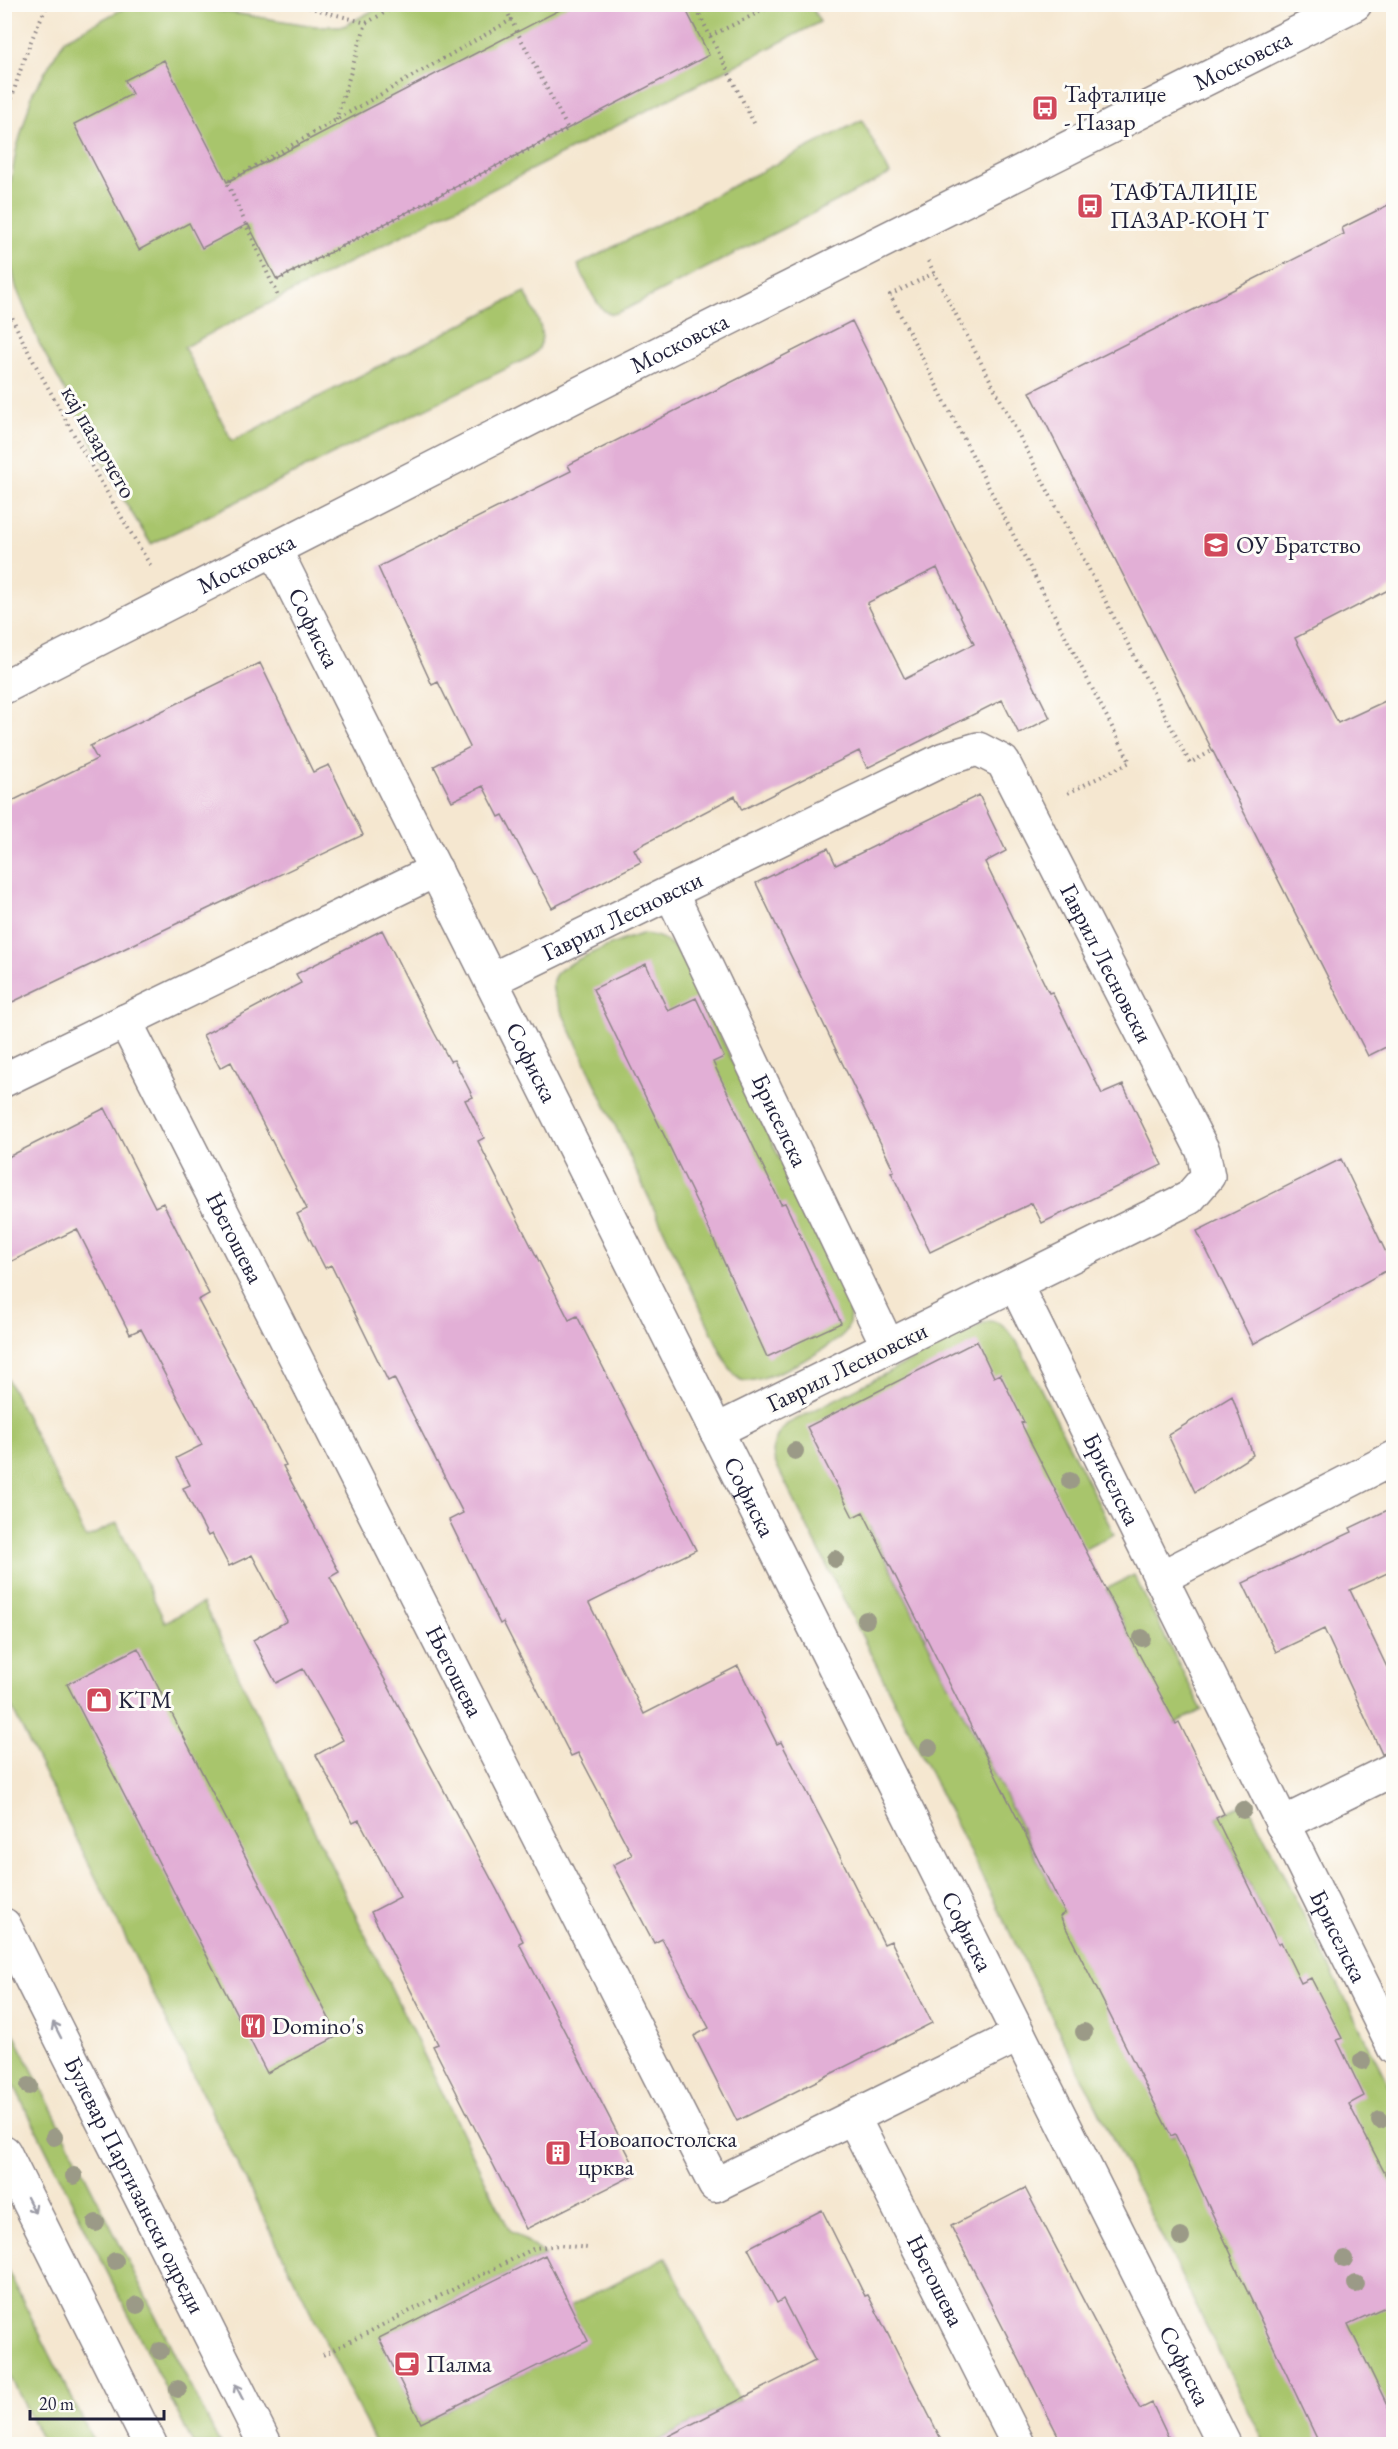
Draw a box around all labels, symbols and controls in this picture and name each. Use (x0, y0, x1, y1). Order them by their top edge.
street label: Московска (1188, 22, 1297, 98)
place label: Тафталиџе - Пазар (1064, 78, 1166, 137)
bus stop icon: Тафталиџе - Пазар (1030, 93, 1060, 123)
place label: ТАФТАЛИЏЕ ПАЗАР-КОН Т (1110, 176, 1269, 235)
bus stop icon: ТАФТАЛИЏЕ ПАЗАР-КОН Т (1075, 191, 1105, 221)
street label: Московска (625, 305, 734, 380)
street label: кај пазарчето (55, 380, 144, 504)
street label: Московска (192, 525, 301, 601)
place label: ОУ Братство (1236, 529, 1361, 560)
school or university icon: ОУ Братство (1201, 530, 1231, 560)
street label: Софиска (281, 582, 348, 673)
street label: Гаврил Лесновски (537, 863, 708, 968)
street label: Гаврил Лесновски (1053, 878, 1161, 1048)
street label: Софиска (499, 1017, 565, 1108)
street label: Бриселска (745, 1068, 816, 1172)
street label: Његошева (199, 1186, 272, 1289)
street label: Гаврил Лесновски (761, 1314, 932, 1419)
street label: Бриселска (1076, 1428, 1149, 1531)
street label: Софиска (717, 1451, 783, 1542)
street label: Његошева (419, 1620, 491, 1722)
place label: KTM (118, 1684, 172, 1715)
shop icon: KTM (84, 1685, 114, 1715)
street label: Бриселска (1303, 1884, 1375, 1988)
street label: Софиска (934, 1886, 1001, 1977)
place label: Domino's (272, 2010, 364, 2041)
restaurant icon: Domino's (238, 2011, 268, 2041)
one-way arrow (51, 2021, 63, 2039)
street label: Булевар Партизански одреди (58, 2051, 213, 2319)
place label: Новоапостолска црква (578, 2123, 737, 2182)
building icon: Новоапостолска црква (543, 2138, 573, 2168)
one-way arrow (25, 2195, 37, 2213)
street label: Његошева (900, 2229, 972, 2332)
street label: Софиска (1152, 2320, 1219, 2411)
place label: Палма (426, 2348, 492, 2379)
cafe icon: Палма (392, 2349, 422, 2379)
scale bar (30, 2383, 164, 2421)
one-way arrow (232, 2384, 244, 2402)
text: 20 m (39, 2392, 74, 2415)

